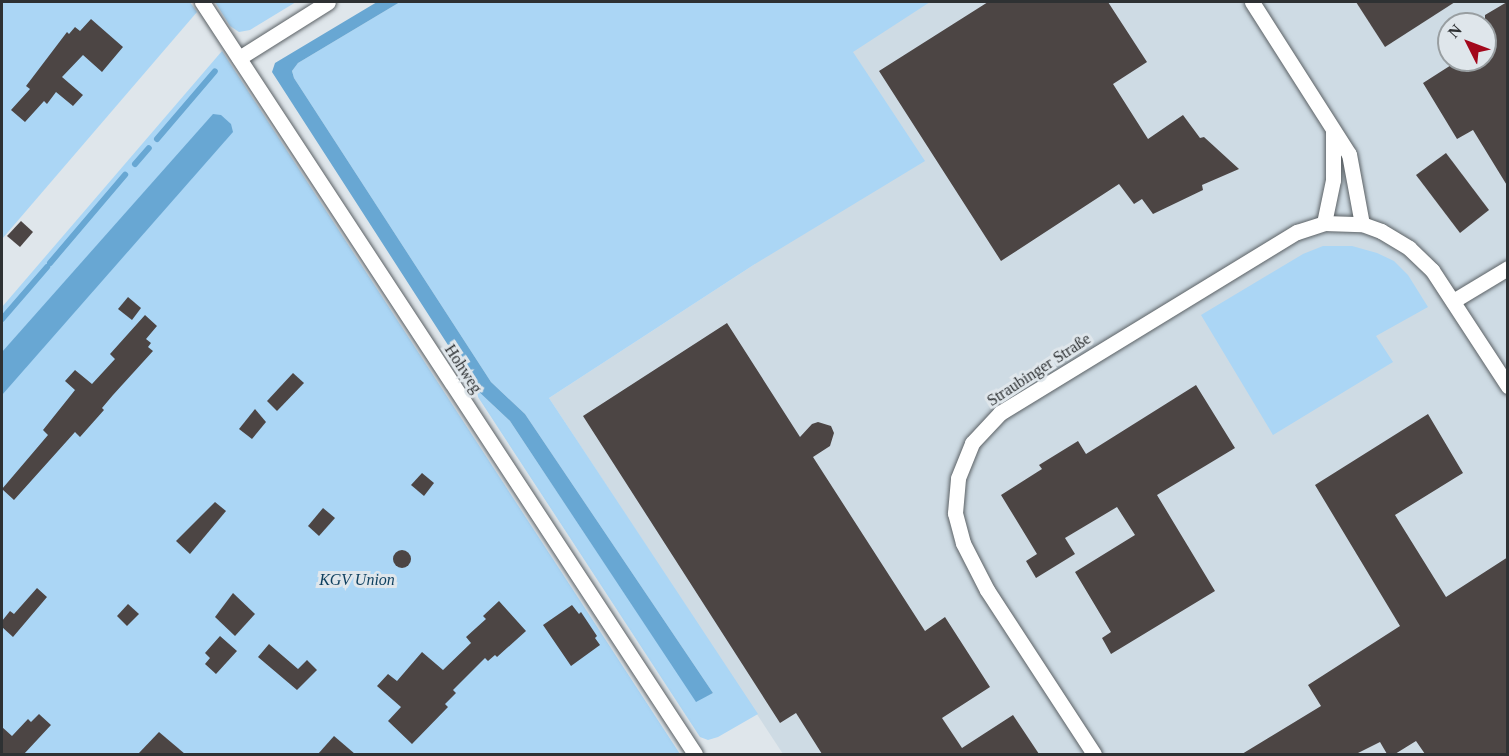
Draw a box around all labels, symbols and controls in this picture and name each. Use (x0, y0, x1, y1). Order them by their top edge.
north arrow (1437, 12, 1497, 72)
text: N (1445, 21, 1465, 41)
street label: Straubinger Straße (984, 329, 1094, 411)
street label: Hohweg (440, 341, 486, 397)
park label: KGV Union (319, 570, 395, 590)

